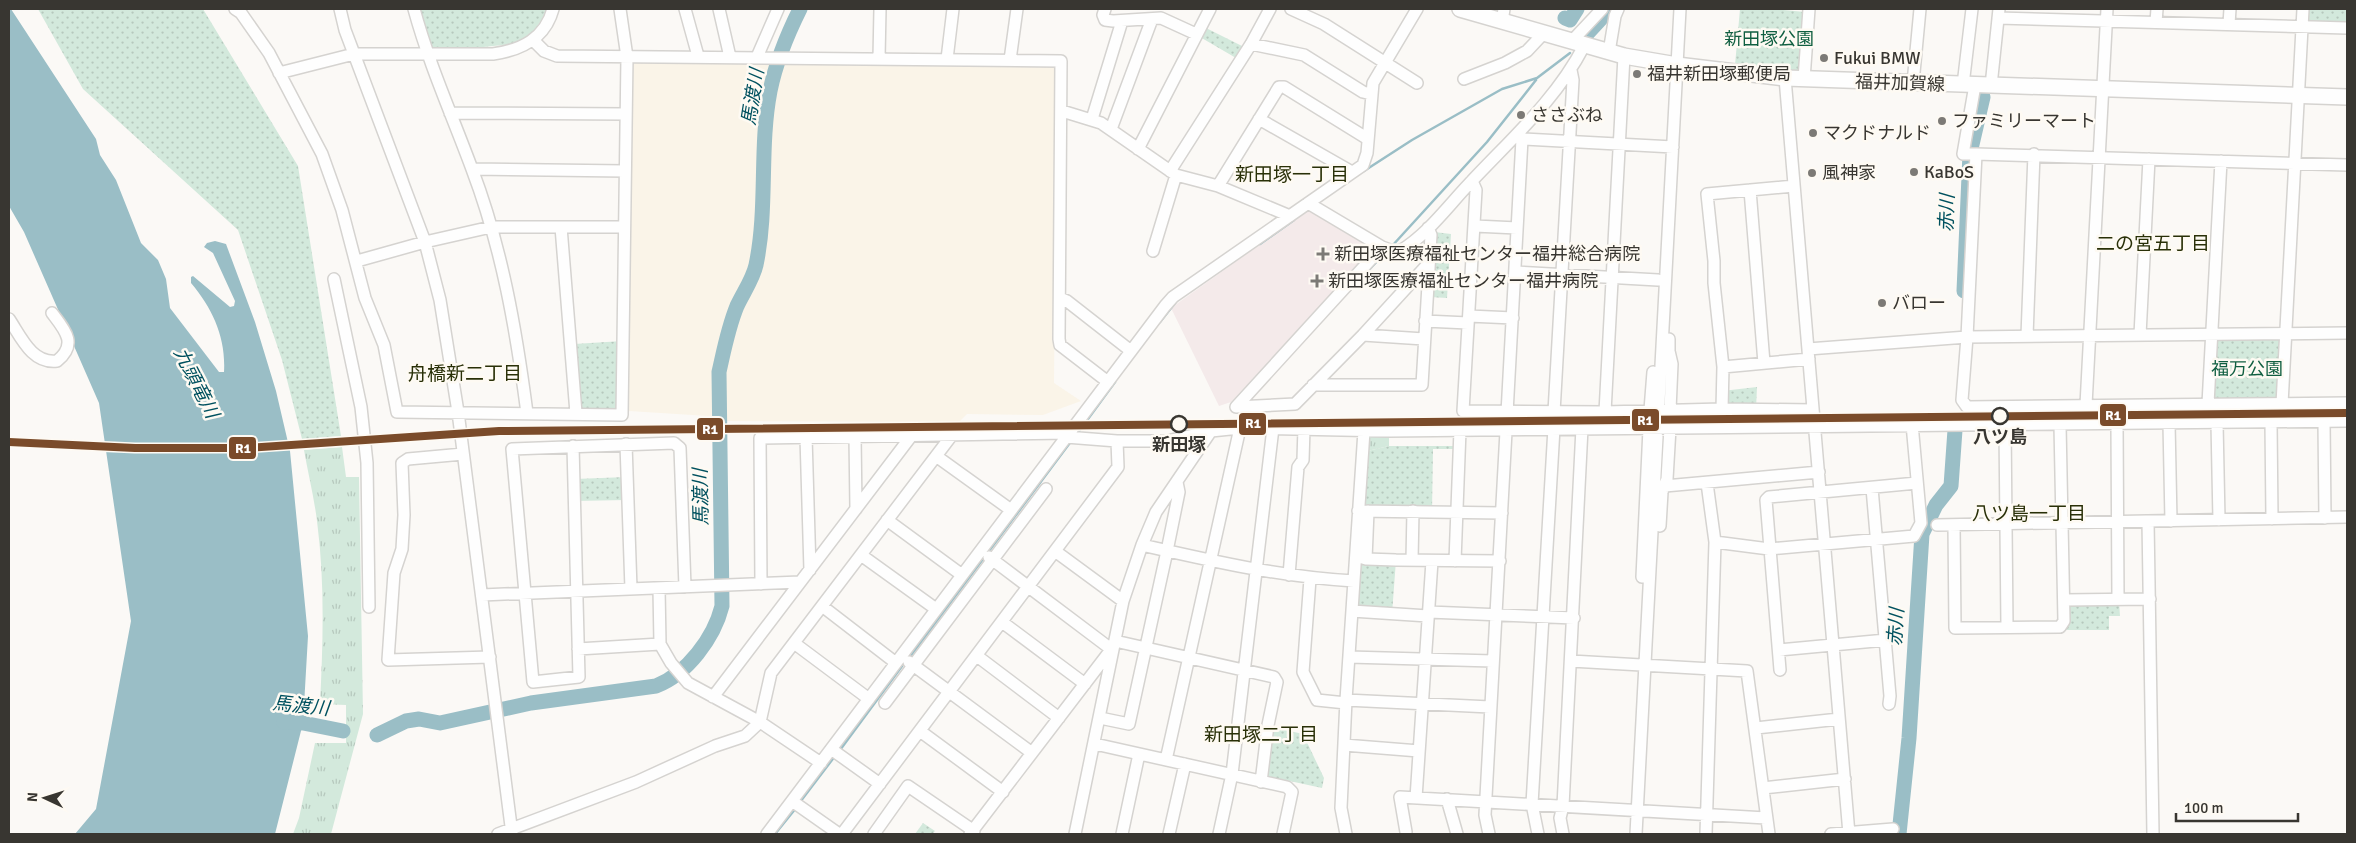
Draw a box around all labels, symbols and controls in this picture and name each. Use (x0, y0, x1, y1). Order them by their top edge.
park label: 新田塚公園 (1724, 28, 1814, 50)
place label: Fukui BMW (1834, 47, 1921, 69)
marker: Fukui BMW (1818, 52, 1830, 64)
place label: 福井新田塚郵便局 (1647, 63, 1791, 85)
water label: 馬渡川 (737, 65, 770, 127)
marker: 福井新田塚郵便局 (1631, 68, 1643, 80)
street label: 福井加賀線 (1855, 70, 1945, 96)
place label: ささぶね (1531, 104, 1603, 126)
marker: ささぶね (1515, 109, 1527, 121)
place label: ファミリーマート (1952, 110, 2096, 132)
marker: ファミリーマート (1936, 115, 1948, 127)
place label: マクドナルド (1823, 122, 1931, 144)
marker: マクドナルド (1807, 127, 1819, 139)
place label: KaBoS (1924, 161, 1974, 183)
place label: 風神家 (1822, 162, 1876, 184)
district label: 新田塚一丁目 (1235, 163, 1349, 187)
marker: KaBoS (1908, 166, 1920, 178)
marker: 風神家 (1806, 167, 1818, 179)
water label: 赤川 (1934, 192, 1960, 232)
district label: 二の宮五丁目 (2096, 232, 2210, 256)
place label: 新田塚医療福祉センター福井総合病院 (1334, 243, 1640, 265)
marker: 新田塚医療福祉センター福井総合病院 (1316, 247, 1330, 261)
place label: 新田塚医療福祉センター福井病院 (1328, 270, 1598, 292)
marker: 新田塚医療福祉センター福井病院 (1310, 274, 1324, 288)
place label: バロー (1892, 292, 1946, 314)
marker: バロー (1876, 297, 1888, 309)
water label: 九頭竜川 (168, 344, 225, 424)
park label: 福万公園 (2211, 358, 2283, 380)
district label: 舟橋新二丁目 (408, 362, 522, 386)
line badge: R1 (2099, 403, 2127, 427)
marker: 八ツ島 (1991, 407, 2009, 425)
text: R1 (2105, 407, 2122, 424)
line badge: R1 (1631, 408, 1660, 432)
line badge: R1 (1238, 412, 1267, 436)
text: R1 (1637, 412, 1654, 429)
marker: 新田塚 (1170, 415, 1188, 433)
text: R1 (1245, 415, 1262, 432)
line badge: R1 (696, 417, 724, 441)
text: R1 (702, 421, 719, 438)
place label: 八ツ島 (1973, 426, 2027, 448)
place label: 新田塚 (1152, 434, 1206, 456)
line badge: R1 (228, 436, 257, 460)
text: R1 (235, 440, 252, 457)
water label: 馬渡川 (688, 466, 713, 526)
district label: 八ツ島一丁目 (1972, 502, 2086, 526)
water label: 赤川 (1883, 605, 1909, 647)
water label: 馬渡川 (271, 691, 333, 721)
district label: 新田塚二丁目 (1204, 723, 1318, 747)
north arrow (20, 773, 70, 823)
scale bar (2176, 790, 2298, 822)
text: N (24, 792, 41, 803)
text: 100 m (2184, 799, 2224, 817)

